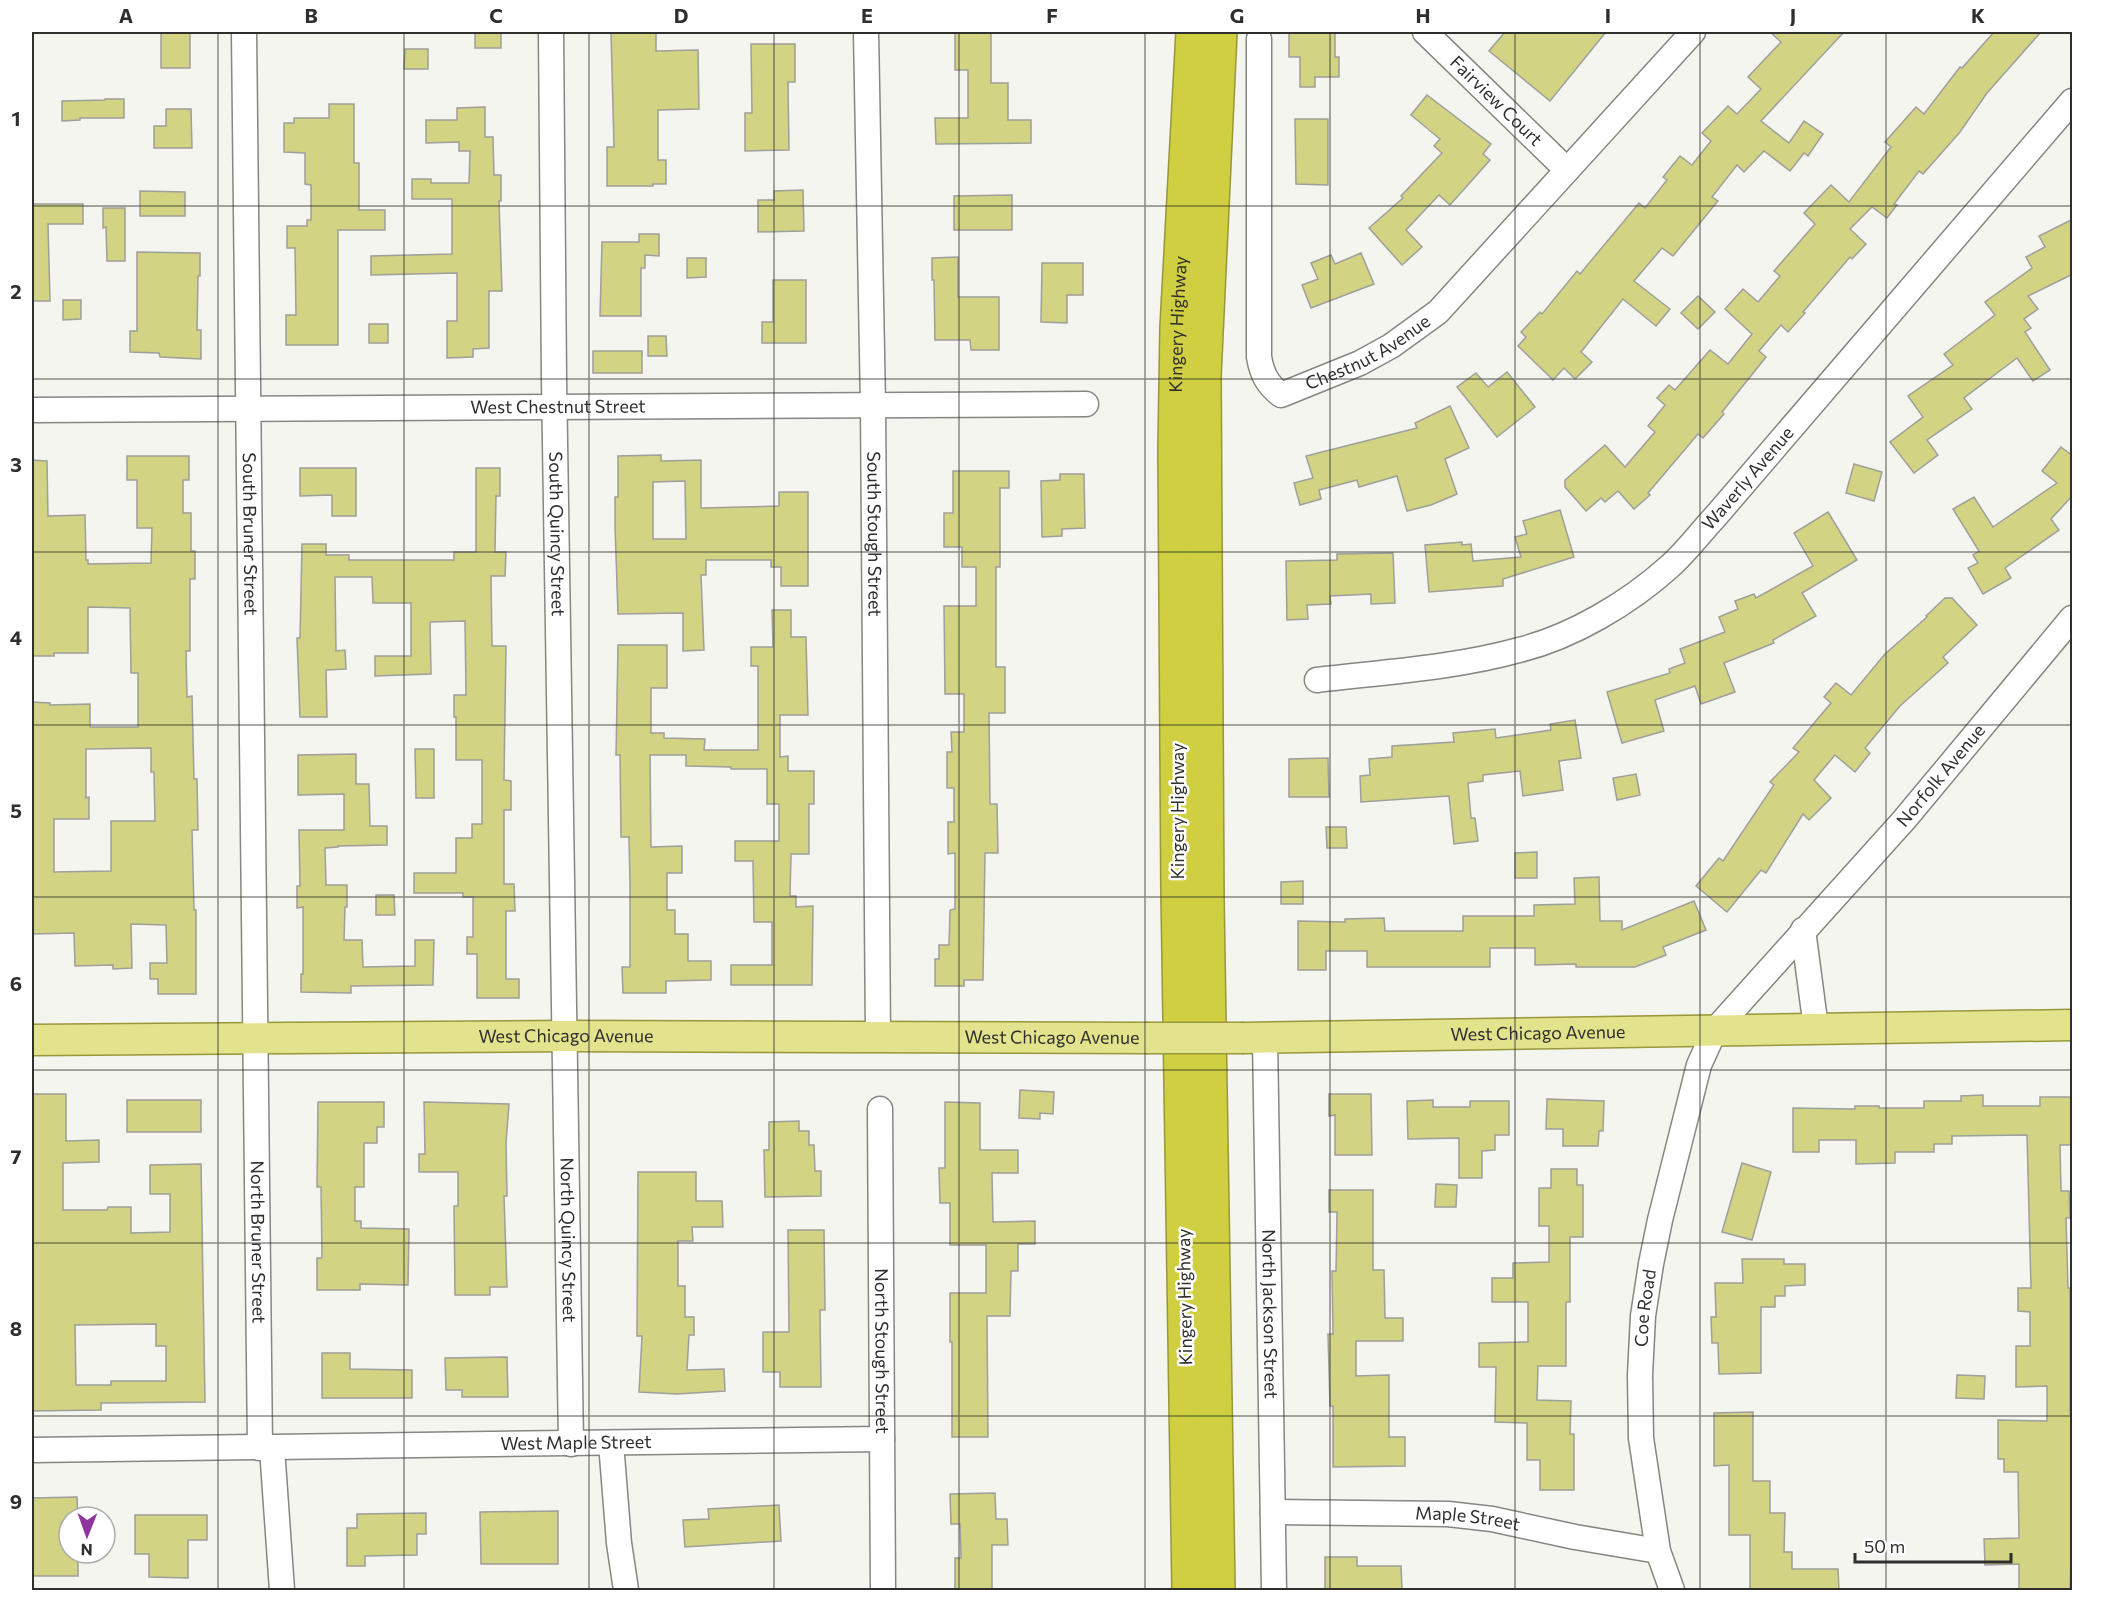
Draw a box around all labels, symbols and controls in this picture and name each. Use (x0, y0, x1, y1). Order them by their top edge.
text: A (119, 3, 133, 27)
text: B (304, 3, 318, 27)
text: C (489, 3, 503, 27)
text: D (674, 3, 688, 27)
text: E (861, 3, 873, 27)
text: F (1046, 3, 1058, 27)
text: G (1230, 3, 1244, 27)
text: H (1416, 3, 1431, 27)
text: I (1605, 3, 1611, 27)
text: J (1790, 3, 1796, 27)
text: K (1971, 3, 1985, 27)
street label: Fairview Court (1446, 51, 1547, 150)
text: 1 (11, 106, 21, 130)
street label: Kingery Highway (1164, 255, 1191, 393)
text: 2 (10, 279, 22, 303)
street label: Chestnut Avenue (1302, 309, 1434, 394)
street label: West Chestnut Street (470, 395, 646, 418)
street label: Waverly Avenue (1697, 422, 1798, 534)
street label: South Quincy Street (545, 451, 570, 617)
street label: South Stough Street (863, 451, 887, 617)
text: 3 (10, 452, 22, 476)
street label: South Bruner Street (239, 452, 263, 616)
text: 4 (10, 625, 22, 649)
street label: Norfolk Avenue (1891, 719, 1989, 831)
street label: Kingery Highway (1166, 743, 1188, 879)
text: 5 (10, 798, 22, 822)
text: 6 (10, 971, 22, 995)
street label: West Chicago Avenue (1450, 1020, 1626, 1045)
street label: West Chicago Avenue (478, 1024, 654, 1047)
street label: West Chicago Avenue (964, 1025, 1140, 1048)
text: 7 (11, 1144, 22, 1168)
street label: North Quincy Street (556, 1157, 581, 1323)
street label: North Bruner Street (247, 1160, 271, 1324)
street label: Kingery Highway (1172, 1228, 1196, 1366)
street label: North Jackson Street (1258, 1229, 1283, 1399)
street label: Coe Road (1629, 1267, 1660, 1347)
street label: North Stough Street (871, 1268, 894, 1434)
text: 8 (10, 1316, 22, 1340)
street label: West Maple Street (500, 1430, 652, 1454)
text: 9 (10, 1489, 22, 1513)
street label: Maple Street (1415, 1502, 1522, 1535)
north arrow (57, 1505, 117, 1565)
scale bar (1855, 1526, 2011, 1564)
text: 50 m (1864, 1535, 1905, 1557)
text: N (81, 1541, 93, 1560)

